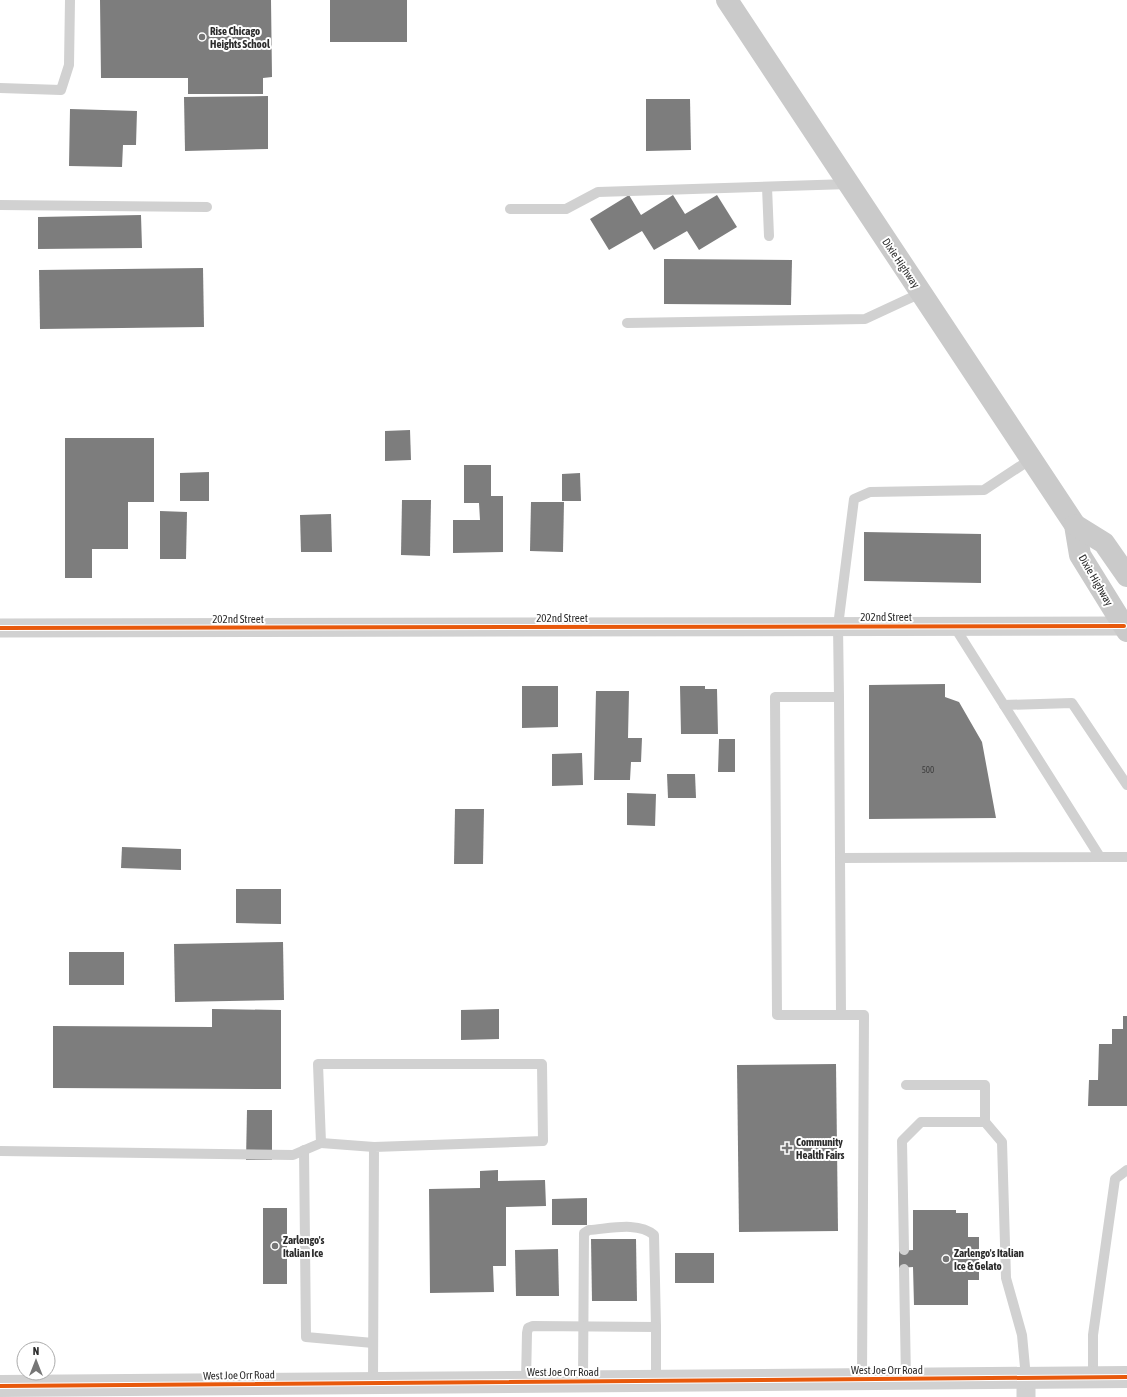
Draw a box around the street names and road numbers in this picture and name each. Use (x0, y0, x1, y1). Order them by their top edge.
street label: Dixie Highway (880, 236, 922, 290)
street label: Dixie Highway (1076, 552, 1116, 608)
street label: 202nd Street (860, 611, 912, 623)
street label: 202nd Street (536, 612, 588, 624)
street label: 202nd Street (212, 613, 264, 625)
street label: West Joe Orr Road (851, 1364, 923, 1376)
street label: West Joe Orr Road (527, 1366, 599, 1378)
street label: West Joe Orr Road (203, 1368, 275, 1382)

